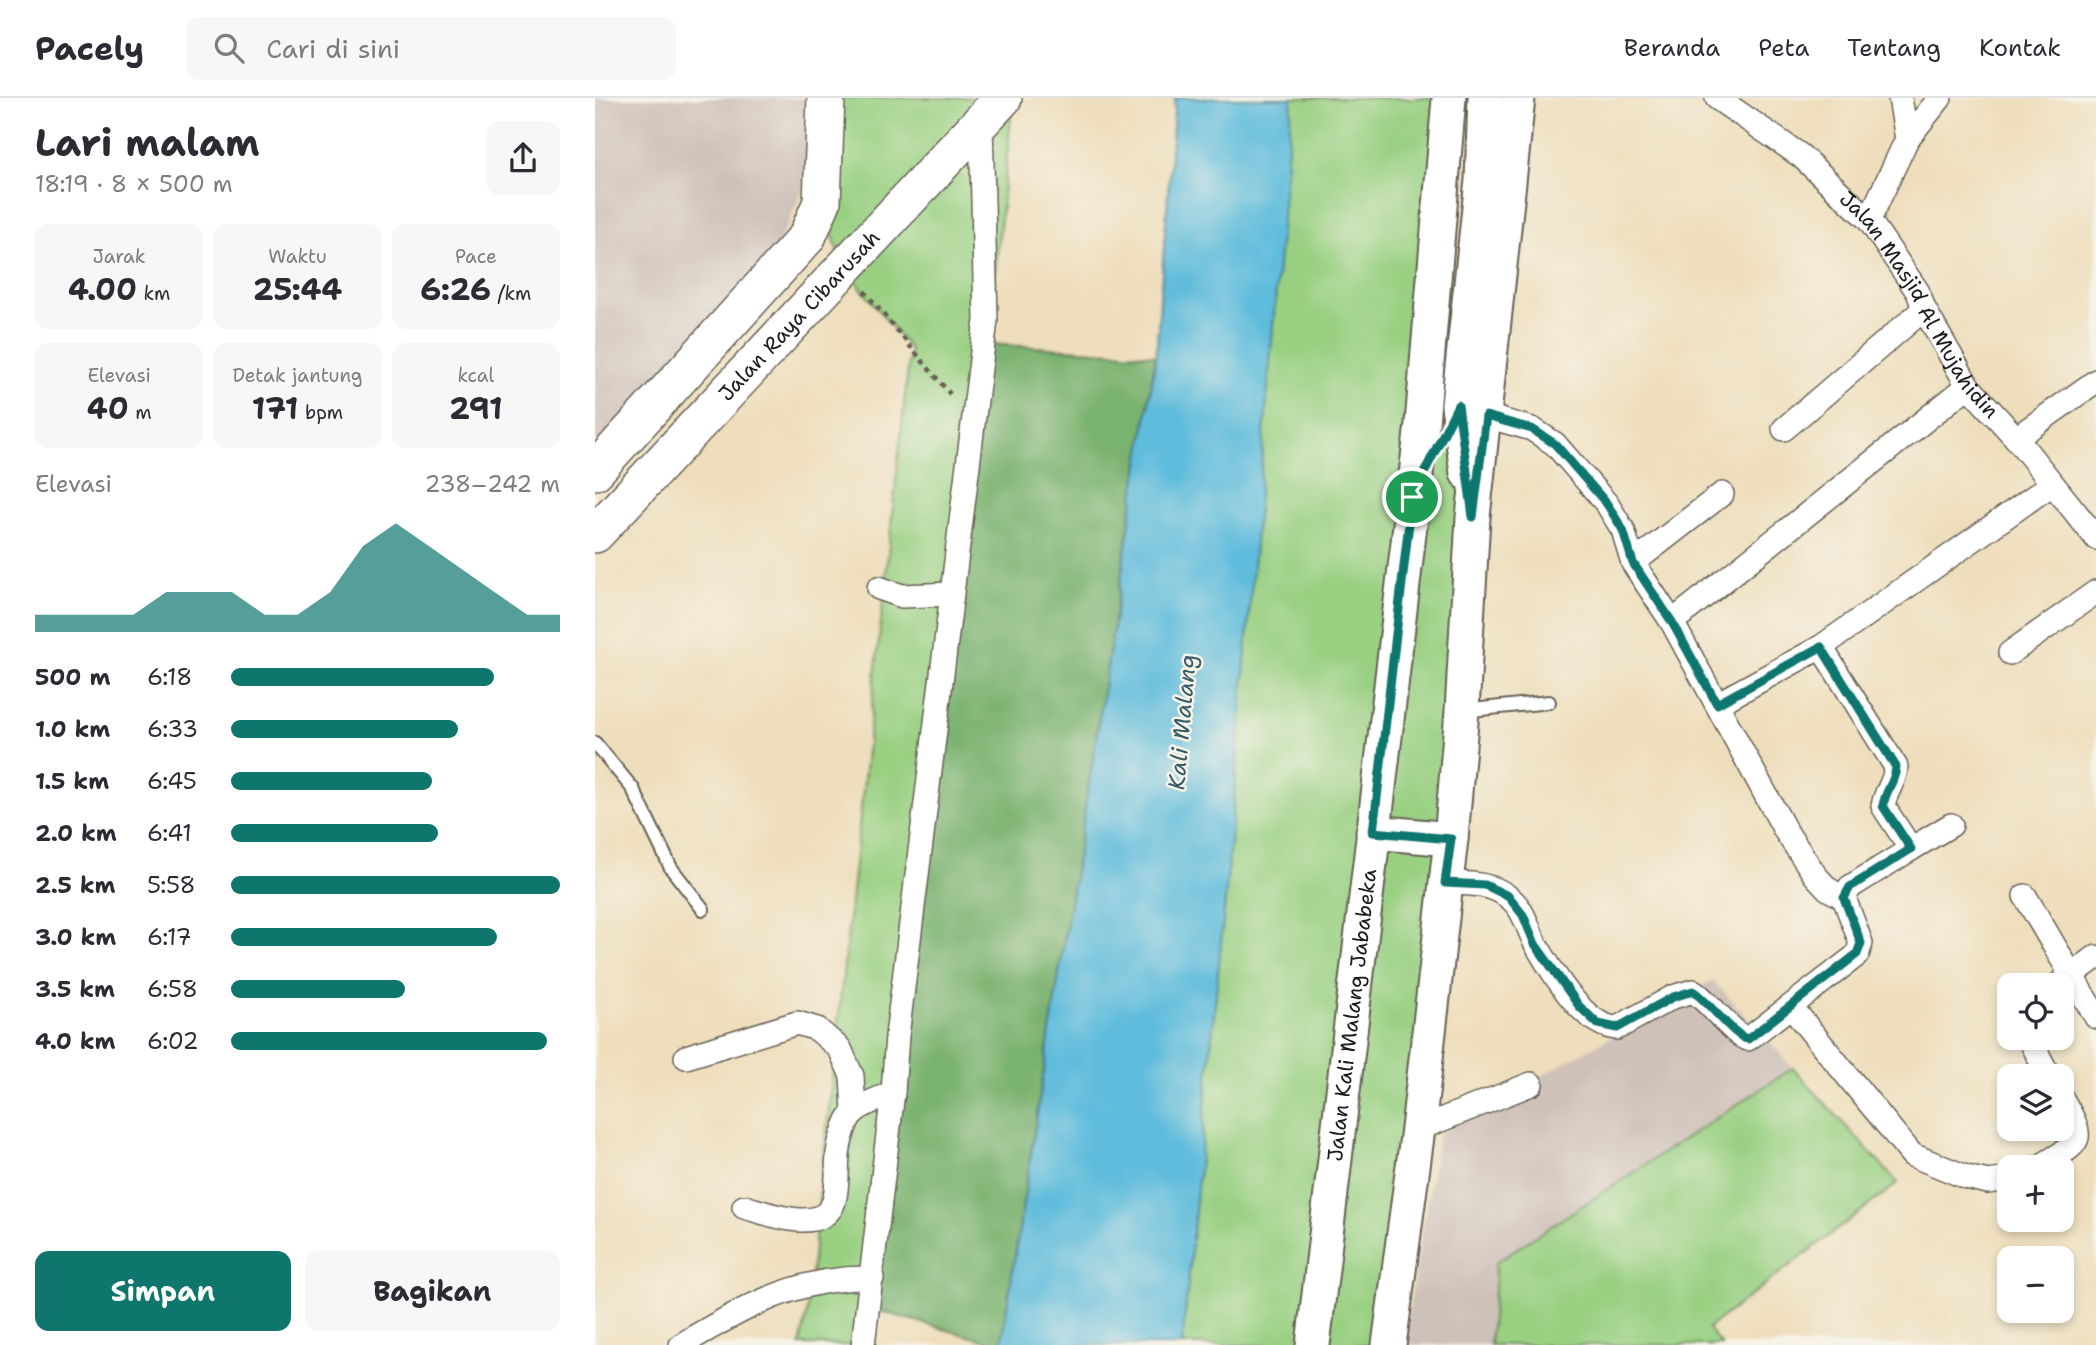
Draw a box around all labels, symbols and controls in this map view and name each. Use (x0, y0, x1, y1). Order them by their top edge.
search box (186, 17, 676, 80)
text: Pacely (35, 26, 144, 71)
icon: search (210, 29, 248, 67)
text: Cari di sini (266, 31, 400, 66)
text: Beranda (1624, 32, 1720, 64)
text: Peta (1758, 32, 1809, 64)
text: Tentang (1847, 32, 1941, 64)
text: Kontak (1979, 32, 2061, 64)
text: Lari malam (35, 117, 260, 168)
button: share (486, 121, 560, 195)
text: 18:19 · 8 × 500 m (35, 169, 233, 199)
street label: Jalan Masjid Al Mujahidin (1833, 185, 2005, 425)
street label: Jalan Raya Cibarusah (712, 224, 886, 407)
text: Jarak (93, 244, 146, 269)
text: Waktu (268, 244, 327, 269)
text: Pace (455, 244, 497, 269)
text: 4.00 (68, 269, 137, 310)
text: 25:44 (253, 269, 342, 310)
text: 6:26 (420, 269, 491, 310)
text: km (137, 281, 170, 306)
text: /km (491, 281, 531, 306)
text: Elevasi (87, 363, 151, 388)
text: Detak jantung (232, 363, 363, 388)
text: kcal (457, 363, 494, 388)
text: 40 (87, 388, 129, 429)
text: 171 (252, 388, 298, 429)
text: 291 (449, 388, 503, 429)
text: m (129, 400, 152, 425)
text: bpm (298, 400, 343, 425)
pin (1382, 467, 1442, 527)
text: Elevasi (35, 469, 112, 499)
text: 238–242 m (425, 469, 560, 499)
icon: arrive (1393, 478, 1431, 516)
water label: Kali Malang (1161, 653, 1203, 791)
text: 500 m (35, 662, 110, 692)
text: 6:18 (147, 662, 192, 692)
text: 1.0 km (35, 714, 110, 744)
text: 6:33 (147, 714, 198, 744)
text: 1.5 km (35, 766, 109, 796)
text: 6:45 (147, 766, 197, 796)
text: 2.0 km (35, 818, 117, 848)
text: 6:41 (147, 818, 192, 848)
street label: Jalan Kali Malang Jababeka (1321, 867, 1383, 1163)
text: 2.5 km (35, 870, 116, 900)
text: 5:58 (147, 870, 196, 900)
text: 3.0 km (35, 922, 116, 952)
text: 6:17 (147, 922, 192, 952)
map controls (1997, 973, 2074, 1323)
button: locate (1997, 973, 2074, 1050)
text: 3.5 km (35, 974, 115, 1004)
text: 6:58 (147, 974, 198, 1004)
text: 4.0 km (35, 1026, 116, 1056)
text: 6:02 (147, 1026, 199, 1056)
button: layers (1997, 1064, 2074, 1141)
button: + (1997, 1155, 2074, 1232)
button: − (1997, 1246, 2074, 1323)
button: Simpan (35, 1251, 291, 1331)
button: Bagikan (305, 1251, 560, 1331)

